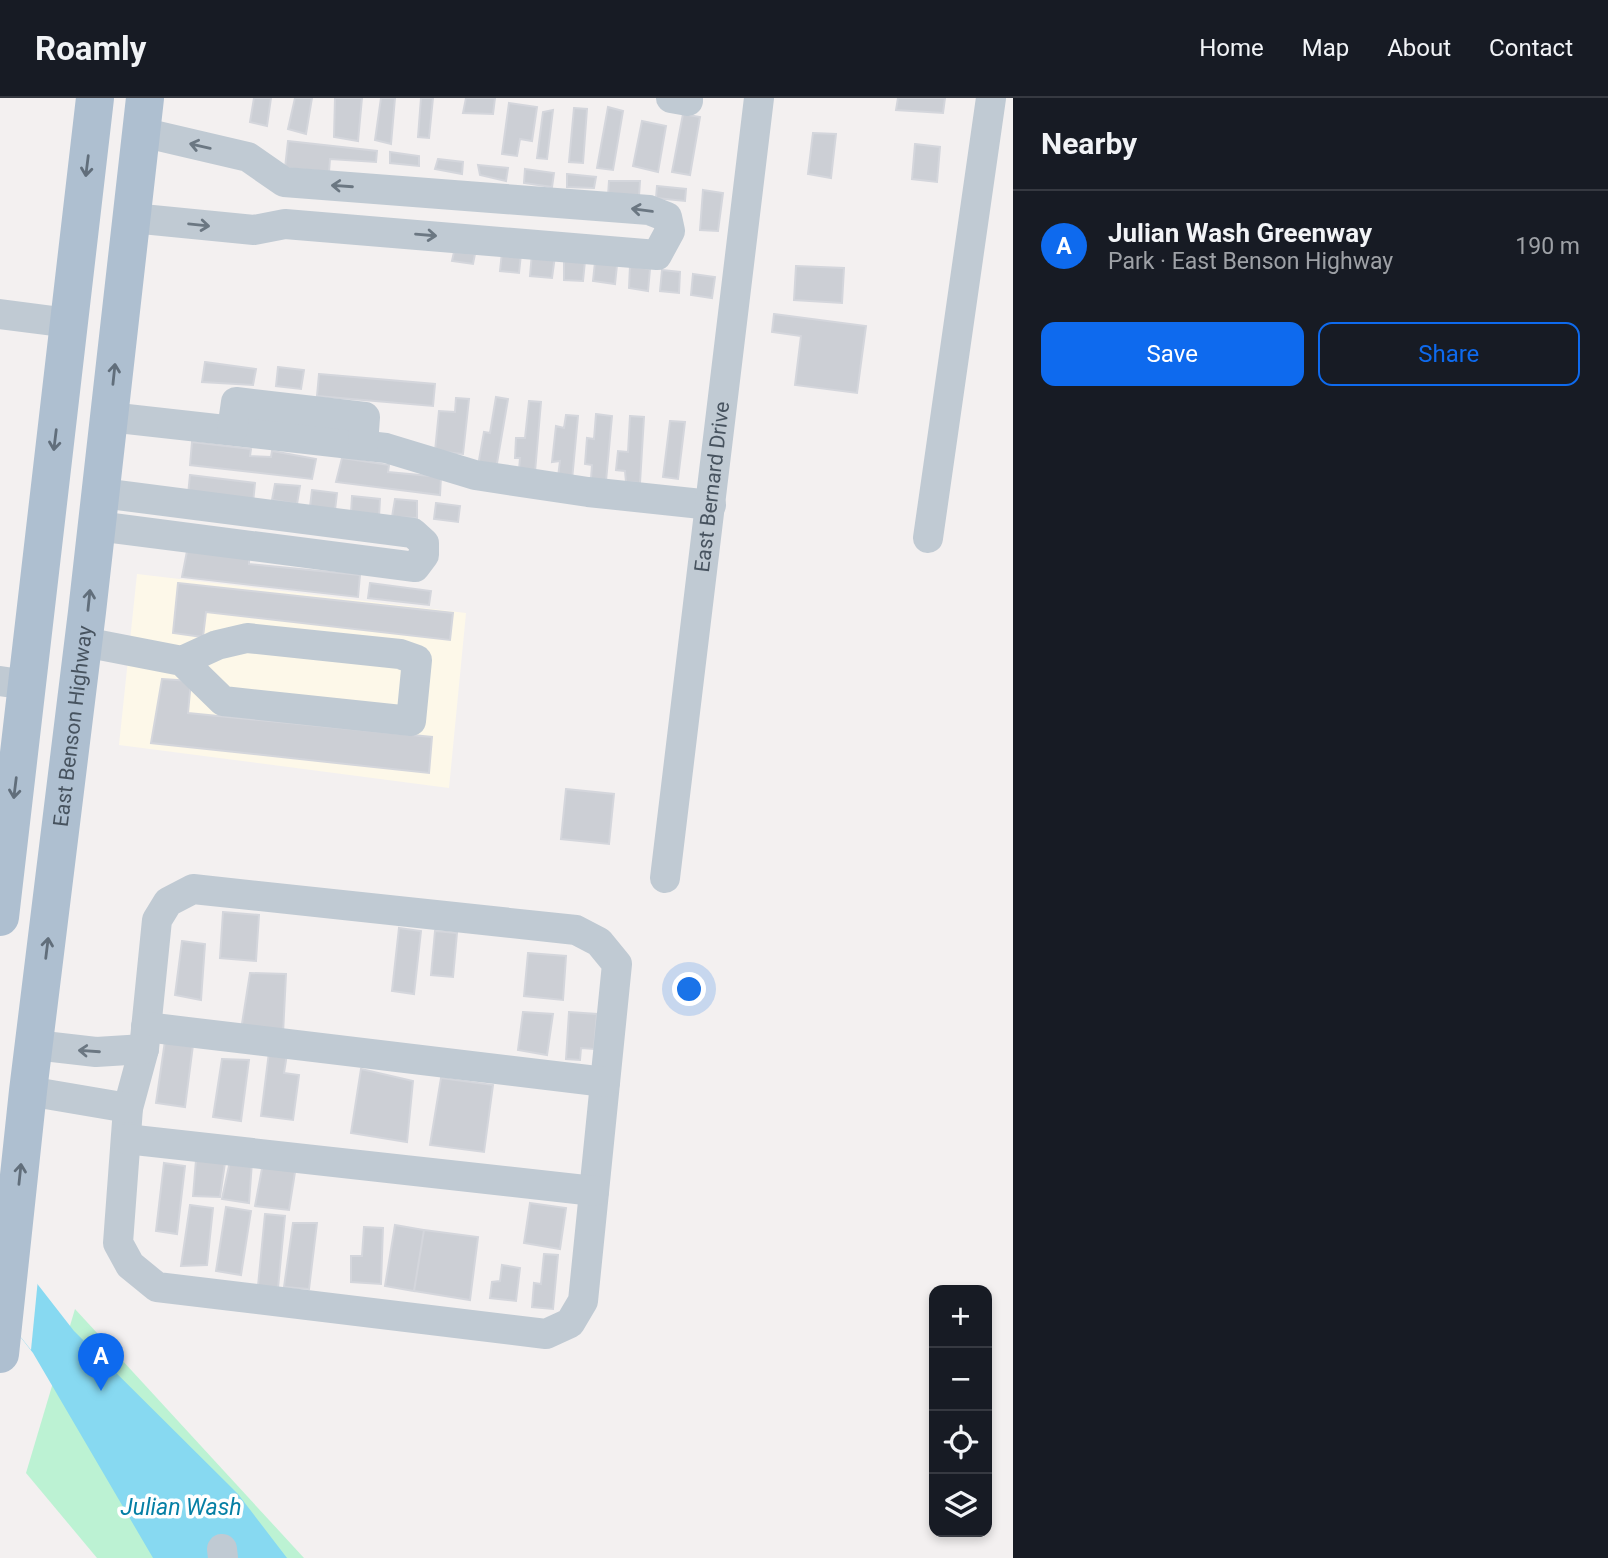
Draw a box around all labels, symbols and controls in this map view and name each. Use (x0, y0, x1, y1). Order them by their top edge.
text: Roamly (35, 29, 146, 68)
text: Home (1199, 34, 1264, 62)
text: Map (1302, 34, 1349, 62)
text: About (1387, 34, 1451, 62)
text: Contact (1489, 34, 1573, 62)
text: Nearby (1041, 126, 1137, 161)
one-way arrow (189, 139, 212, 152)
one-way arrow (81, 154, 94, 177)
one-way arrow (330, 180, 353, 193)
one-way arrow (631, 204, 654, 217)
one-way arrow (188, 218, 210, 231)
text: Julian Wash Greenway (1108, 218, 1372, 248)
one-way arrow (414, 229, 436, 242)
text: A (1056, 233, 1072, 260)
text: 190 m (1515, 233, 1580, 260)
text: Park · East Benson Highway (1108, 248, 1393, 275)
button: Save (1041, 322, 1304, 386)
button: Share (1318, 322, 1580, 386)
one-way arrow (108, 363, 121, 386)
street label: East Bernard Drive (690, 400, 734, 574)
one-way arrow (49, 429, 62, 451)
one-way arrow (82, 589, 95, 612)
street label: East Benson Highway (49, 624, 97, 828)
one-way arrow (8, 776, 21, 799)
one-way arrow (41, 937, 54, 960)
your location (672, 972, 706, 1006)
one-way arrow (78, 1044, 101, 1057)
one-way arrow (13, 1163, 26, 1185)
map controls (929, 1285, 992, 1537)
button: + (929, 1285, 992, 1348)
pin: A (78, 1333, 124, 1391)
button: − (929, 1348, 992, 1411)
button: locate (929, 1411, 992, 1474)
button: layers (929, 1474, 992, 1537)
water label: Julian Wash (121, 1494, 241, 1521)

